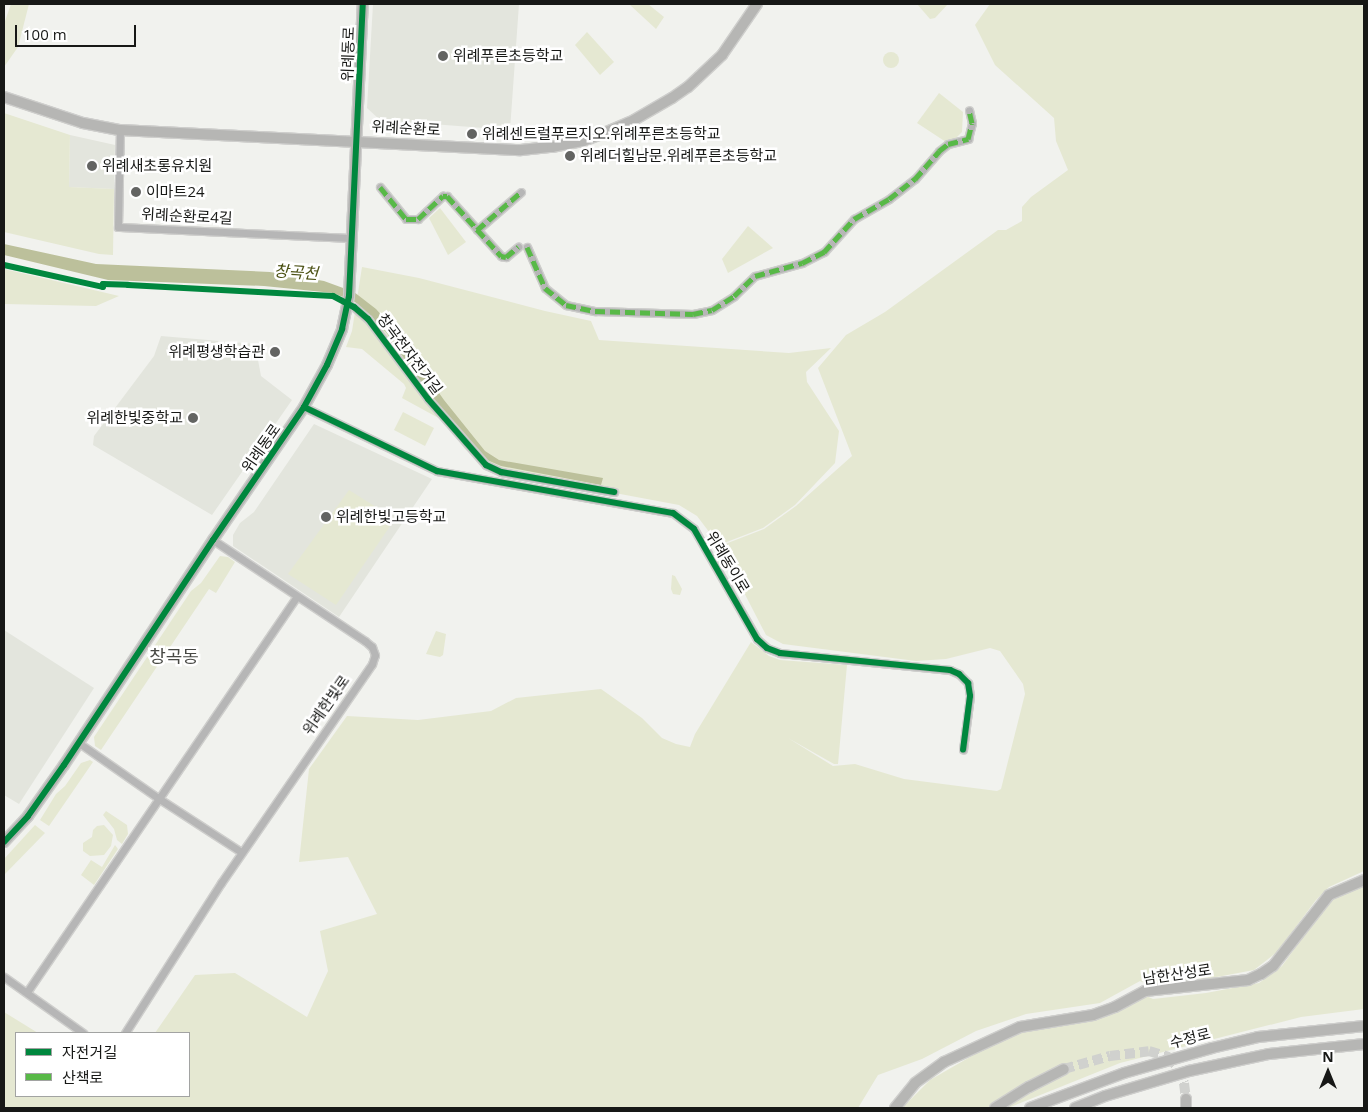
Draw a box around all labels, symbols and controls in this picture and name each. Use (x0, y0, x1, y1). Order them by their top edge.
scale bar (18, 15, 139, 47)
text: 100 m (23, 24, 67, 44)
street label: 위례동로 (338, 26, 358, 82)
place label: 위례푸른초등학교 (453, 47, 563, 65)
marker: 위례푸른초등학교 (437, 50, 449, 62)
street label: 위례순환로 (371, 117, 441, 139)
place label: 위례센트럴푸르지오.위례푸른초등학교 (482, 125, 721, 143)
marker: 위례센트럴푸르지오.위례푸른초등학교 (466, 128, 478, 140)
place label: 위례더힐남문.위례푸른초등학교 (580, 147, 777, 165)
marker: 위례더힐남문.위례푸른초등학교 (564, 150, 576, 162)
place label: 위례새초롱유치원 (102, 157, 212, 175)
marker: 위례새초롱유치원 (86, 160, 98, 172)
place label: 이마트24 (146, 183, 205, 201)
marker: 이마트24 (130, 186, 142, 198)
street label: 위례순환로4길 (141, 205, 233, 227)
water label: 창곡천 (273, 261, 319, 283)
street label: 창곡천자전거길 (374, 310, 446, 398)
place label: 위례평생학습관 (168, 343, 265, 361)
marker: 위례평생학습관 (269, 346, 281, 358)
place label: 위례한빛중학교 (86, 409, 183, 427)
marker: 위례한빛중학교 (187, 412, 199, 424)
street label: 위례동로 (238, 420, 284, 476)
place label: 위례한빛고등학교 (336, 508, 446, 526)
marker: 위례한빛고등학교 (320, 511, 332, 523)
street label: 위례동이로 (703, 528, 753, 596)
district label: 창곡동 (149, 645, 199, 667)
street label: 위례한빛로 (299, 672, 353, 738)
street label: 남한산성로 (1142, 960, 1212, 988)
street label: 수정로 (1168, 1024, 1212, 1052)
legend (15, 1032, 190, 1097)
text: 자전거길 (62, 1042, 117, 1062)
north arrow (1303, 1047, 1353, 1097)
text: N (1322, 1047, 1334, 1066)
text: 산책로 (62, 1067, 103, 1087)

